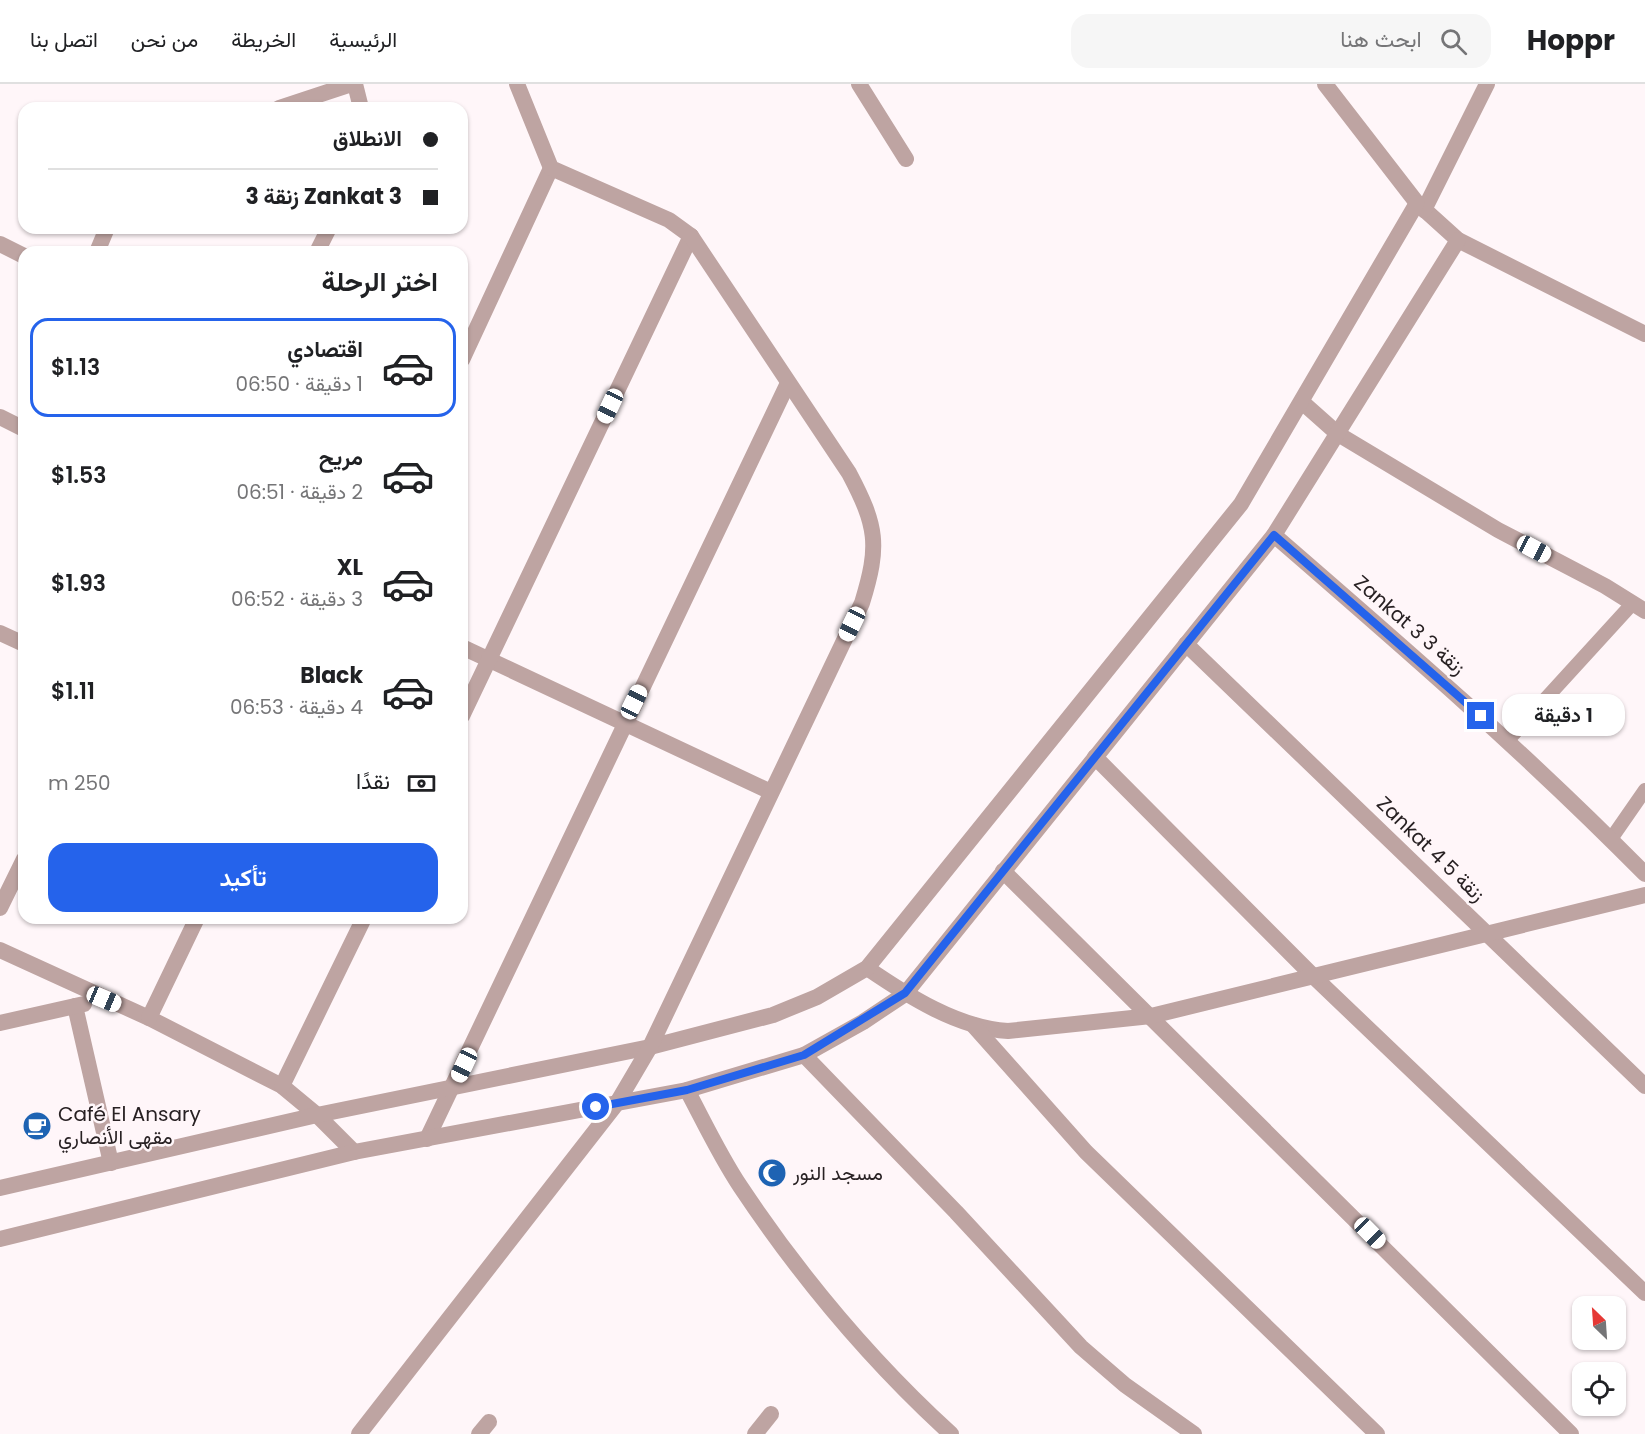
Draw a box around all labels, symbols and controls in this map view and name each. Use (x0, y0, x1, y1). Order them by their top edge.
search box (1071, 14, 1491, 68)
text: Hoppr (1527, 21, 1615, 60)
text: ابحث هنا (1340, 24, 1422, 55)
text: اتصل بنا (30, 25, 98, 54)
text: من نحن (131, 25, 198, 54)
text: الخريطة (231, 25, 296, 54)
text: الرئيسية (329, 25, 397, 54)
icon: search (1437, 25, 1470, 58)
text: الانطلاق (333, 123, 402, 154)
text: Zankat 3 زنقة 3 (245, 181, 402, 212)
text: اختر الرحلة (322, 263, 438, 300)
text: اقتصادي (287, 334, 363, 365)
icon: car (381, 341, 435, 395)
text: $1.13 (51, 352, 100, 383)
text: 1 دقيقة · 06:50 (235, 370, 363, 398)
car (594, 386, 626, 426)
text: مريح (319, 442, 363, 473)
icon: car (381, 449, 435, 503)
text: $1.53 (51, 460, 106, 491)
text: 2 دقيقة · 06:51 (236, 478, 363, 506)
car (1514, 533, 1554, 565)
text: XL (337, 552, 363, 583)
icon: car (381, 557, 435, 611)
text: $1.93 (51, 568, 106, 599)
street label: Zankat 3 زنقة 3 (1348, 569, 1472, 681)
text: 3 دقيقة · 06:52 (231, 585, 363, 613)
car (836, 604, 868, 644)
text: Black (300, 660, 363, 691)
icon: car (381, 665, 435, 719)
text: $1.11 (51, 676, 95, 707)
car (618, 682, 650, 722)
text: 4 دقيقة · 06:53 (230, 693, 363, 721)
callout: 1 دقيقة (1502, 695, 1625, 737)
text: 1 دقيقة (1534, 701, 1593, 729)
route end (1467, 702, 1494, 729)
text: نقدًا (356, 766, 390, 797)
icon: cash (405, 767, 438, 800)
text: 250 m (48, 769, 111, 797)
street label: Zankat 4 زنقة 5 (1371, 790, 1491, 908)
button: تأكيد (48, 843, 438, 912)
car (84, 984, 124, 1014)
car (448, 1045, 480, 1085)
route start (582, 1093, 609, 1120)
place label: Café El Ansary مقهى الأنصاري (58, 1100, 201, 1154)
cafe icon: Café El Ansary مقهى الأنصاري (21, 1110, 53, 1142)
mosque icon: مسجد النور (756, 1157, 788, 1189)
place label: مسجد النور (792, 1159, 883, 1187)
car (1351, 1214, 1389, 1252)
north arrow (1572, 1296, 1626, 1350)
map controls (1572, 1296, 1626, 1416)
button: locate (1572, 1362, 1626, 1416)

